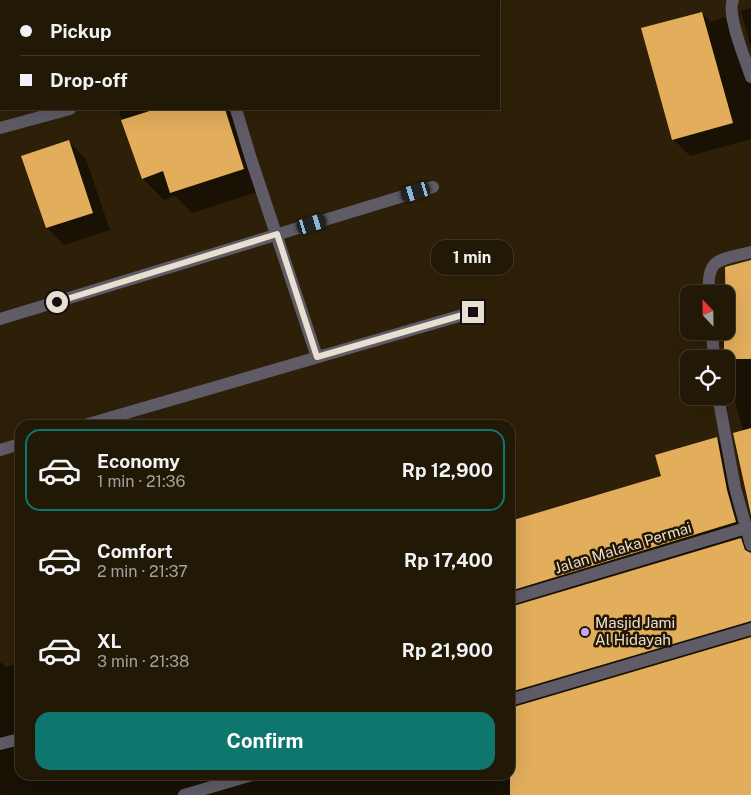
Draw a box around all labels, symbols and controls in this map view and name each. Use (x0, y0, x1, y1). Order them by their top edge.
text: Pickup (50, 20, 112, 42)
text: Drop-off (50, 69, 127, 91)
car (399, 180, 432, 204)
car (295, 212, 328, 236)
callout: 1 min (432, 240, 514, 274)
text: 1 min (453, 248, 491, 267)
north arrow (680, 285, 735, 340)
map controls (680, 285, 735, 405)
route start (46, 291, 68, 313)
route end (462, 301, 484, 323)
button: locate (680, 350, 735, 405)
icon: car (37, 448, 82, 493)
text: Economy (97, 450, 180, 472)
text: Rp 12,900 (402, 459, 493, 481)
text: 1 min · 21:36 (97, 472, 185, 491)
street label: Jalan Malaka Permai (552, 519, 693, 576)
icon: car (37, 538, 82, 583)
text: Comfort (97, 540, 173, 562)
text: Rp 17,400 (404, 549, 493, 571)
text: 2 min · 21:37 (97, 562, 188, 581)
place label: Masjid Jami Al Hidayah (595, 614, 675, 648)
marker: Masjid Jami Al Hidayah (579, 626, 591, 638)
icon: car (37, 628, 82, 673)
text: XL (97, 630, 122, 652)
text: Rp 21,900 (402, 639, 493, 661)
text: 3 min · 21:38 (97, 652, 189, 671)
button: Confirm (35, 712, 495, 770)

